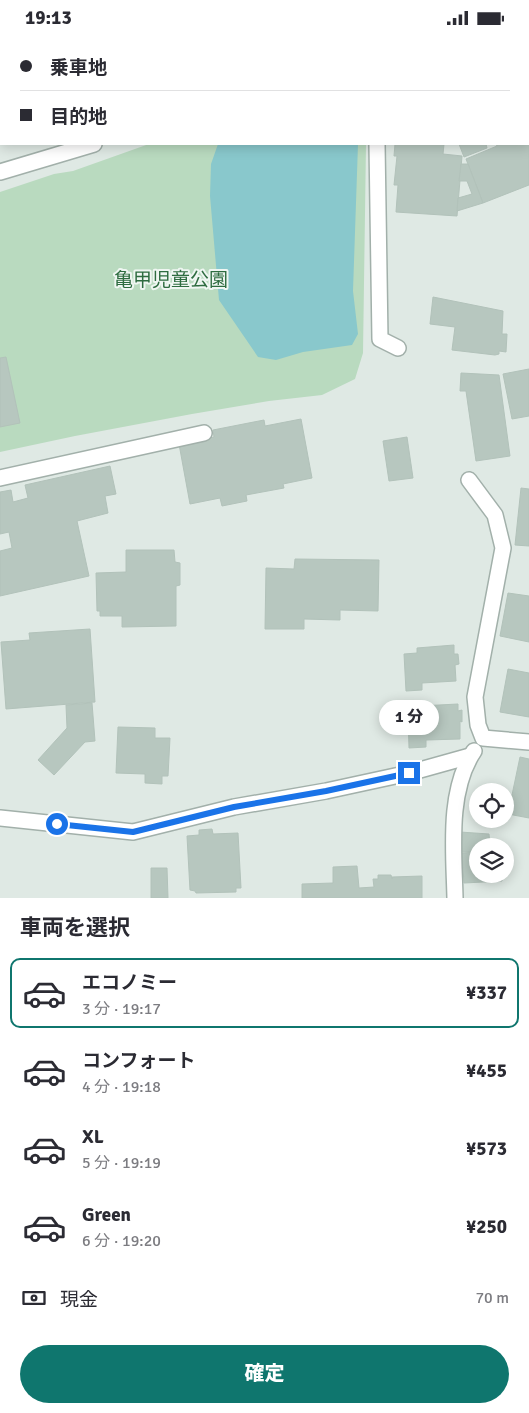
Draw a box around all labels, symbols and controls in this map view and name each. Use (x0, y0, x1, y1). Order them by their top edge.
text: 19:13 (25, 6, 72, 30)
text: 乗車地 (50, 56, 107, 80)
text: 目的地 (50, 105, 107, 129)
park label: 亀甲児童公園 (114, 268, 228, 292)
callout: 1 分 (379, 701, 439, 735)
text: 1 分 (395, 707, 423, 727)
route end (398, 762, 420, 784)
map controls (469, 783, 514, 883)
button: locate (469, 783, 514, 828)
route start (46, 813, 68, 835)
button: layers (469, 838, 514, 883)
text: 車両を選択 (20, 914, 130, 941)
icon: car (22, 971, 67, 1016)
text: エコノミー (82, 971, 177, 995)
text: ¥337 (466, 981, 507, 1005)
text: 3 分 · 19:17 (82, 999, 161, 1019)
icon: car (22, 1049, 67, 1094)
text: コンフォート (82, 1049, 195, 1073)
text: ¥455 (466, 1059, 507, 1083)
text: 4 分 · 19:18 (82, 1077, 161, 1097)
text: XL (82, 1125, 104, 1149)
icon: car (22, 1127, 67, 1172)
text: ¥573 (466, 1137, 507, 1161)
text: 5 分 · 19:19 (82, 1153, 161, 1173)
text: Green (82, 1203, 131, 1227)
icon: car (22, 1205, 67, 1250)
text: ¥250 (466, 1215, 507, 1239)
text: 6 分 · 19:20 (82, 1231, 161, 1251)
icon: cash (20, 1284, 48, 1312)
text: 現金 (60, 1288, 98, 1312)
text: 70 m (475, 1288, 509, 1308)
button: 確定 (20, 1345, 509, 1403)

